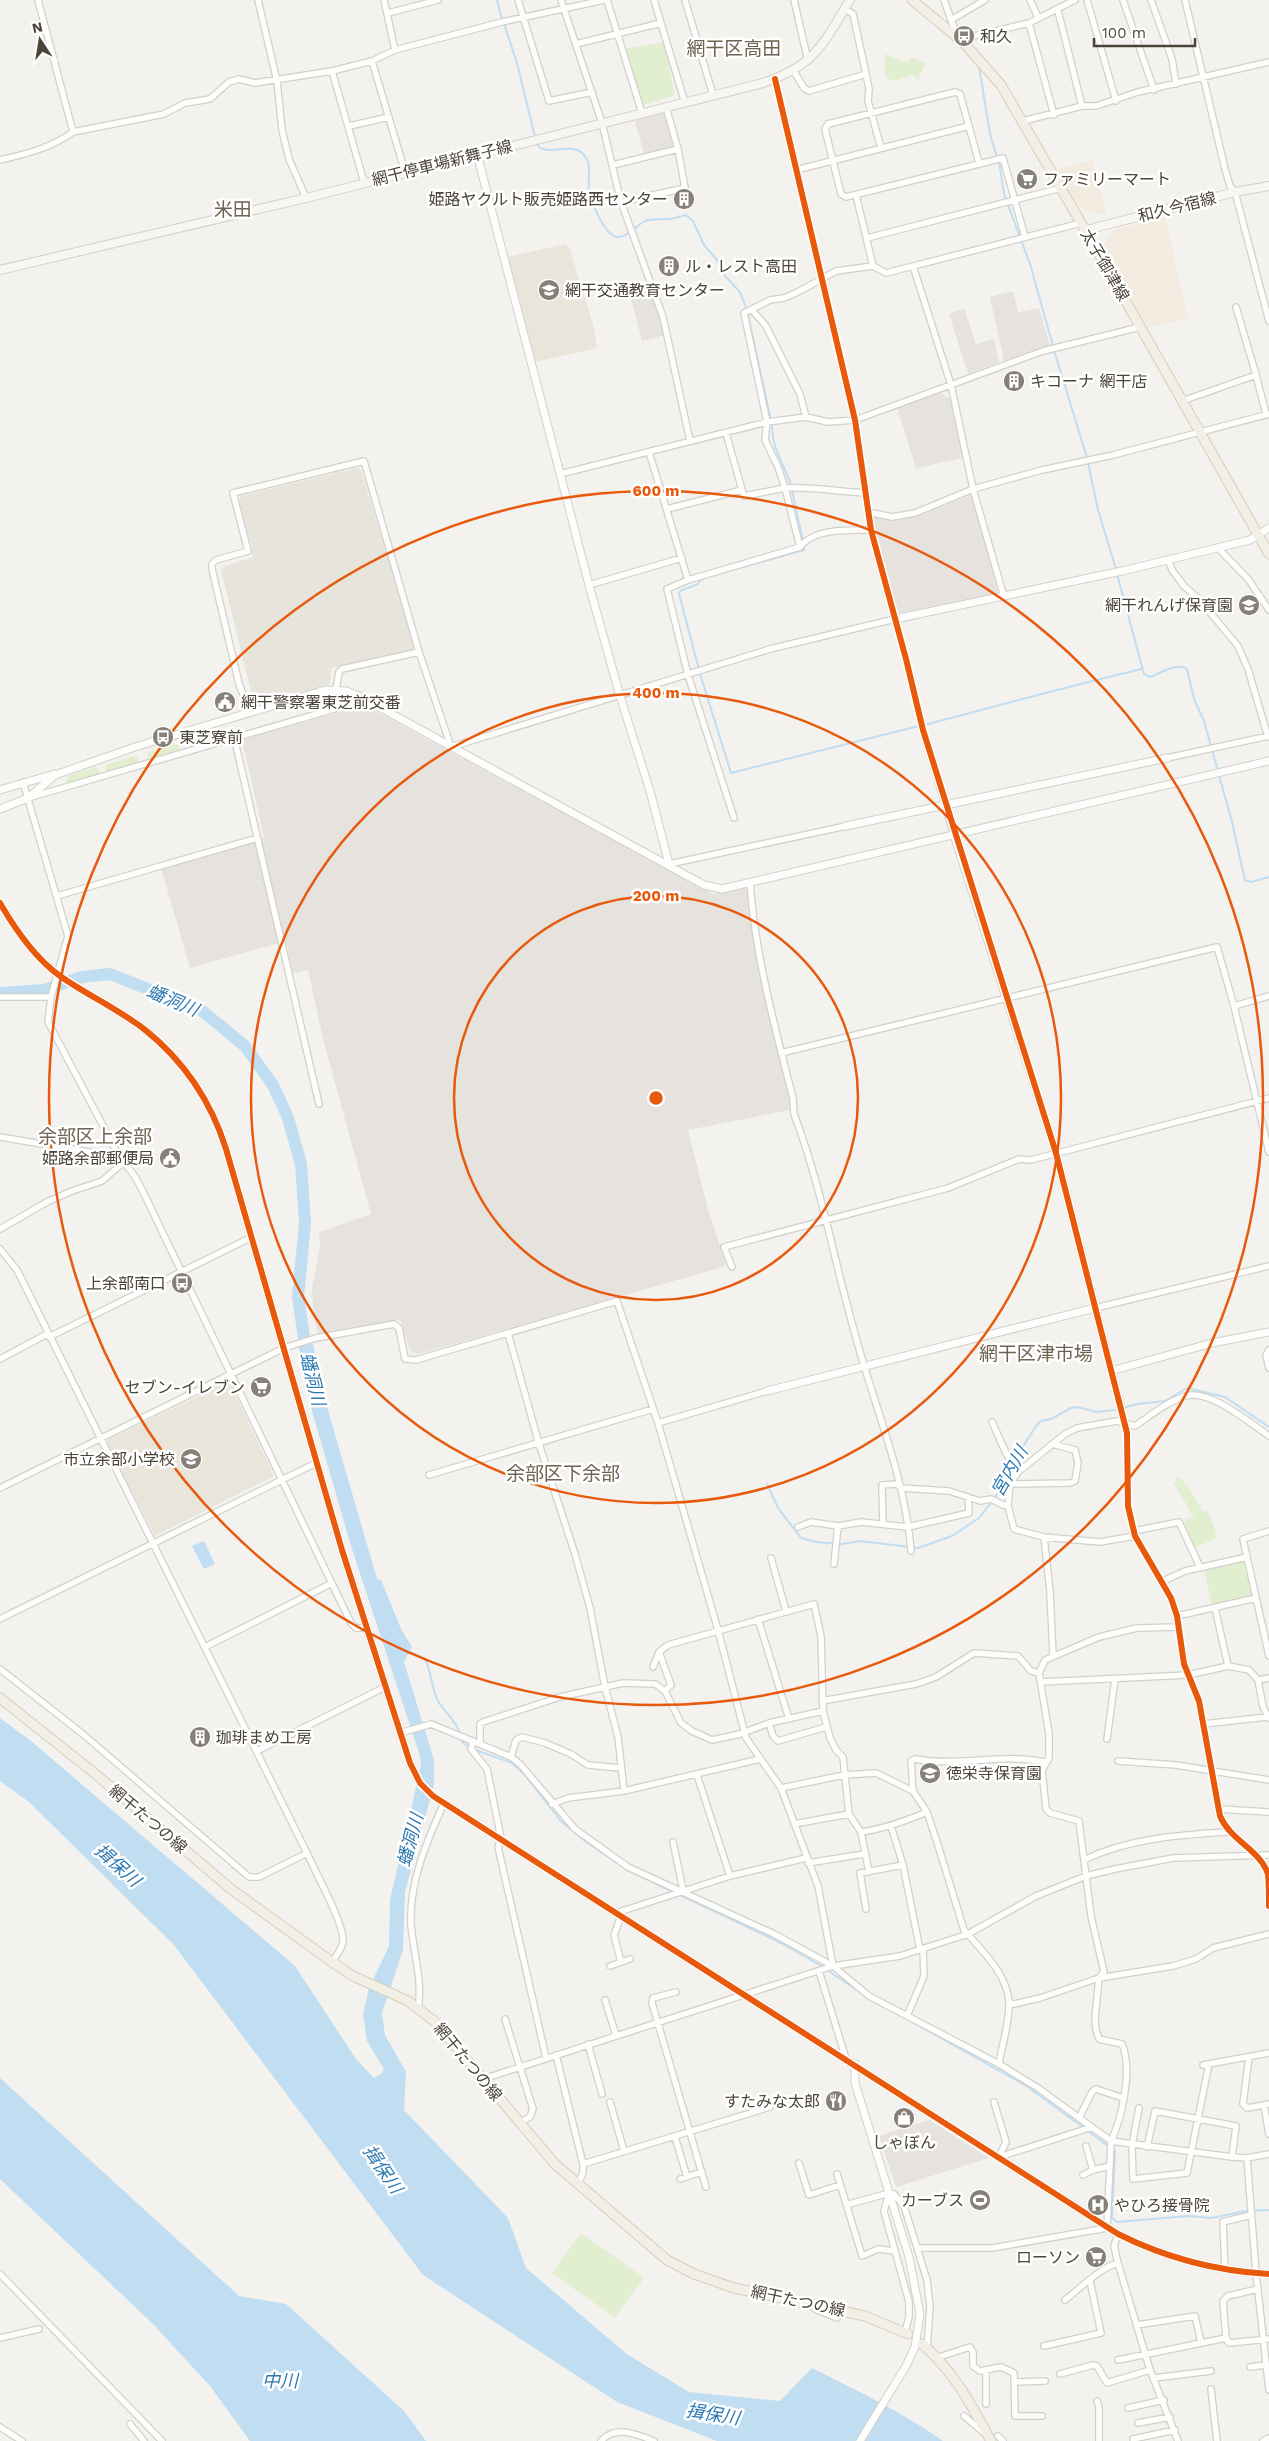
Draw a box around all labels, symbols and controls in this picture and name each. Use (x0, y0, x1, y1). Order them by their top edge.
north arrow (15, 15, 65, 65)
scale bar (1094, 15, 1195, 47)
text: N (31, 18, 44, 36)
bus stop icon: 和久 (952, 24, 976, 48)
text: 100 m (1102, 24, 1146, 42)
place label: 和久 (980, 27, 1012, 46)
district label: 網干区高田 (686, 37, 782, 60)
street label: 網干停車場新舞子線 (370, 136, 514, 190)
supermarket icon: ファミリーマート (1015, 167, 1039, 191)
place label: ファミリーマート (1043, 170, 1171, 189)
building icon: 姫路ヤクルト販売姫路西センター (672, 187, 696, 211)
street label: 和久今宿線 (1136, 188, 1218, 226)
place label: 姫路ヤクルト販売姫路西センター (428, 190, 668, 209)
district label: 米田 (214, 198, 252, 221)
street label: 太子御津線 (1077, 226, 1133, 304)
building icon: ル・レスト高田 (657, 254, 681, 278)
place label: ル・レスト高田 (685, 257, 797, 276)
school or university icon: 網干交通教育センター (537, 278, 561, 302)
place label: 網干交通教育センター (565, 281, 725, 300)
building icon: キコーナ 網干店 (1002, 369, 1026, 393)
place label: キコーナ 網干店 (1030, 372, 1147, 391)
text: 600 m (633, 482, 679, 500)
school or university icon: 網干れんげ保育園 (1237, 593, 1261, 617)
place label: 網干れんげ保育園 (1105, 596, 1233, 615)
text: 400 m (632, 684, 680, 702)
public building icon: 網干警察署東芝前交番 (213, 690, 237, 714)
place label: 網干警察署東芝前交番 (241, 693, 401, 712)
bus stop icon: 東芝寮前 (151, 725, 175, 749)
place label: 東芝寮前 (179, 728, 243, 747)
text: 200 m (633, 887, 679, 905)
water label: 蟠洞川 (144, 980, 204, 1021)
centre of rings (647, 1089, 665, 1107)
district label: 余部区上余部 (38, 1125, 152, 1148)
public building icon: 姫路余部郵便局 (158, 1146, 182, 1170)
place label: 姫路余部郵便局 (42, 1149, 154, 1168)
bus stop icon: 上余部南口 (170, 1271, 194, 1295)
place label: 上余部南口 (86, 1274, 166, 1293)
district label: 網干区津市場 (979, 1342, 1093, 1365)
water label: 蟠洞川 (296, 1350, 330, 1410)
supermarket icon: セブン-イレブン (249, 1375, 273, 1399)
place label: セブン-イレブン (125, 1378, 245, 1397)
water label: 宮内川 (986, 1441, 1033, 1500)
school or university icon: 市立余部小学校 (179, 1447, 203, 1471)
place label: 市立余部小学校 (63, 1450, 175, 1469)
district label: 余部区下余部 (506, 1462, 620, 1485)
building icon: 珈琲まめ工房 (188, 1725, 212, 1749)
place label: 珈琲まめ工房 (216, 1728, 312, 1747)
school or university icon: 徳栄寺保育園 (918, 1761, 942, 1785)
place label: 徳栄寺保育園 (946, 1764, 1042, 1783)
street label: 網干たつの線 (105, 1781, 191, 1857)
water label: 蟠洞川 (393, 1809, 428, 1869)
water label: 揖保川 (91, 1839, 147, 1892)
street label: 網干たつの線 (430, 2019, 506, 2105)
restaurant icon: すたみな太郎 (824, 2089, 848, 2113)
place label: すたみな太郎 (724, 2092, 820, 2111)
shop icon: しゃぼん (892, 2106, 916, 2130)
place label: しゃぼん (872, 2133, 936, 2152)
water label: 揖保川 (359, 2141, 408, 2199)
sports icon: カーブス (968, 2188, 992, 2212)
place label: カーブス (901, 2191, 964, 2210)
hospital icon: やひろ接骨院 (1086, 2193, 1110, 2217)
place label: やひろ接骨院 (1114, 2196, 1210, 2215)
supermarket icon: ローソン (1084, 2245, 1108, 2269)
place label: ローソン (1016, 2248, 1080, 2267)
street label: 網干たつの線 (749, 2282, 847, 2320)
water label: 中川 (262, 2370, 300, 2391)
water label: 揖保川 (685, 2399, 743, 2429)

